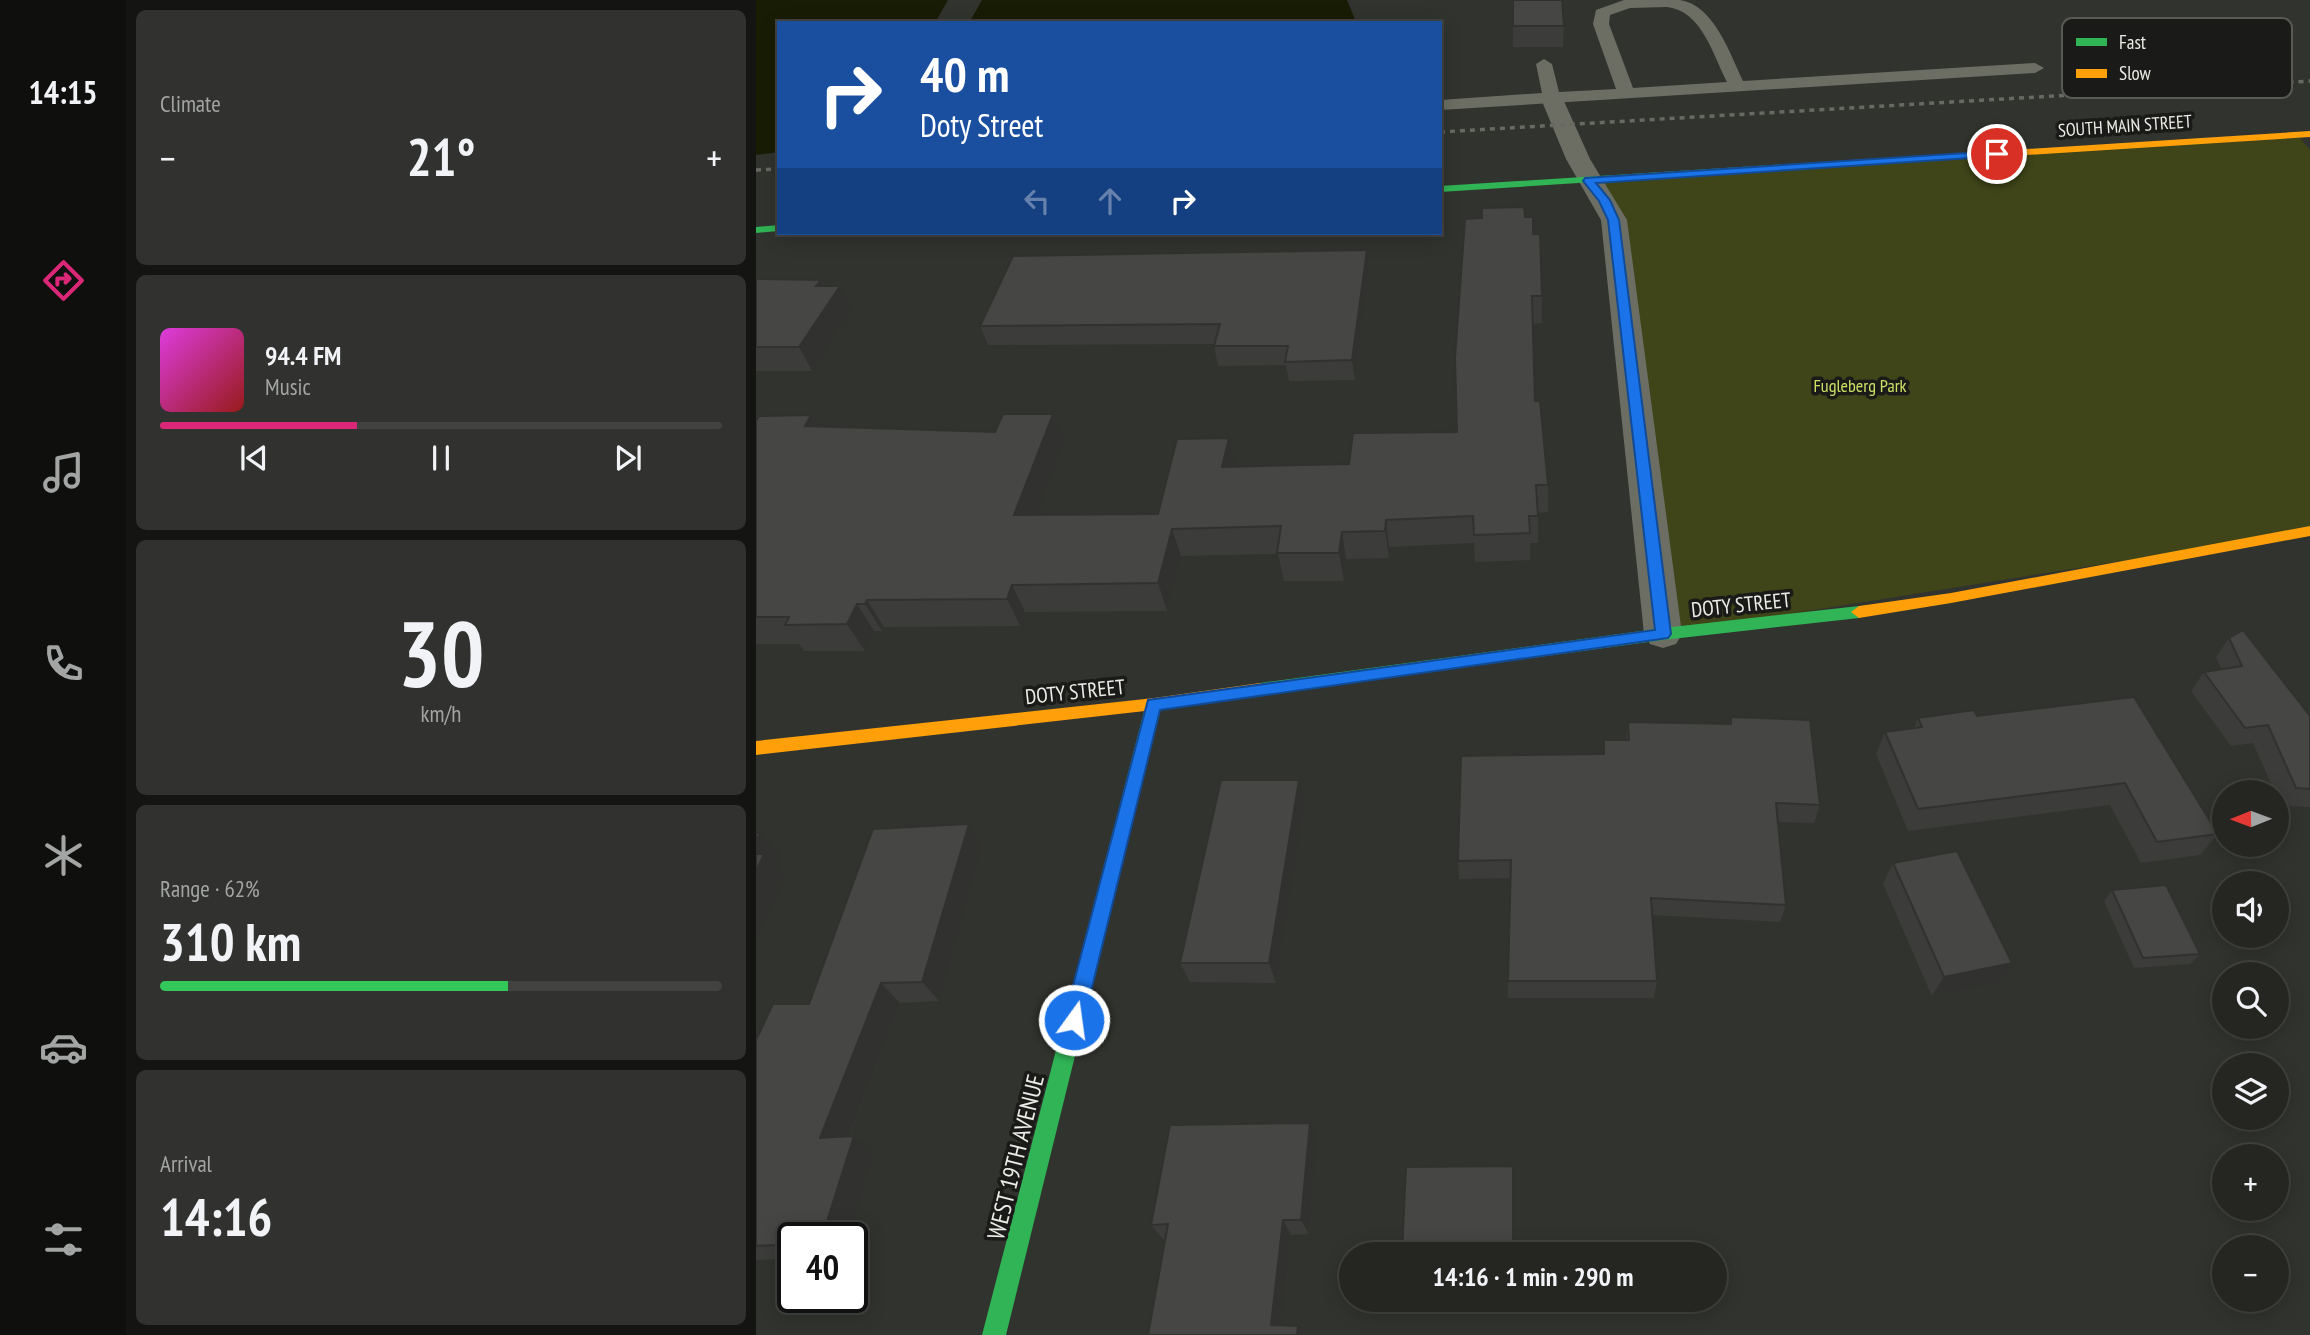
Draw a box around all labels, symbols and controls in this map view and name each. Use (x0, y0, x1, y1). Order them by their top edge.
legend (2062, 18, 2292, 98)
text: Fast (2119, 30, 2147, 54)
text: 40 m (920, 42, 1009, 106)
icon: right (805, 49, 896, 140)
text: Slow (2119, 61, 2152, 85)
text: 14:15 (28, 71, 98, 113)
text: Climate (160, 89, 221, 118)
text: Doty Street (920, 104, 1043, 146)
street label: SOUTH MAIN STREET (2057, 109, 2193, 142)
text: 21° (407, 123, 475, 190)
pin (1967, 124, 2027, 184)
text: − (160, 133, 176, 182)
text: + (706, 133, 722, 182)
icon: arrive (1978, 135, 2016, 173)
icon: left (1018, 182, 1056, 220)
icon: ahead (1091, 182, 1129, 220)
icon: right (1164, 182, 1202, 220)
icon: directions (39, 256, 88, 305)
text: 94.4 FM (265, 339, 341, 372)
text: Music (265, 372, 311, 401)
park label: Fugleberg Park (1813, 374, 1907, 397)
icon: previous (235, 439, 273, 477)
icon: pause (422, 439, 460, 477)
icon: next (609, 439, 647, 477)
icon: music (39, 448, 88, 497)
street label: DOTY STREET (1690, 586, 1793, 623)
text: 30 (398, 594, 485, 712)
icon: phone (39, 639, 88, 688)
street label: DOTY STREET (1024, 673, 1127, 710)
text: km/h (421, 699, 461, 728)
north arrow (2212, 780, 2289, 858)
map controls (2212, 780, 2289, 1312)
icon: climate (39, 831, 88, 880)
button: sound (2212, 871, 2289, 948)
text: Range · 62% (160, 874, 260, 903)
text: 310 km (160, 908, 301, 975)
button: search (2212, 962, 2289, 1039)
position arrow (1037, 983, 1111, 1057)
icon: car (39, 1023, 88, 1072)
button: layers (2212, 1053, 2289, 1130)
street label: WEST 19TH AVENUE (980, 1071, 1051, 1243)
button: + (2212, 1144, 2289, 1221)
text: Arrival (160, 1149, 212, 1178)
text: 14:16 (160, 1183, 272, 1250)
icon: filters (39, 1215, 88, 1264)
speed limit sign: 40 (777, 1222, 868, 1313)
button: − (2212, 1235, 2289, 1312)
text: 14:16 · 1 min · 290 m (1433, 1260, 1633, 1293)

